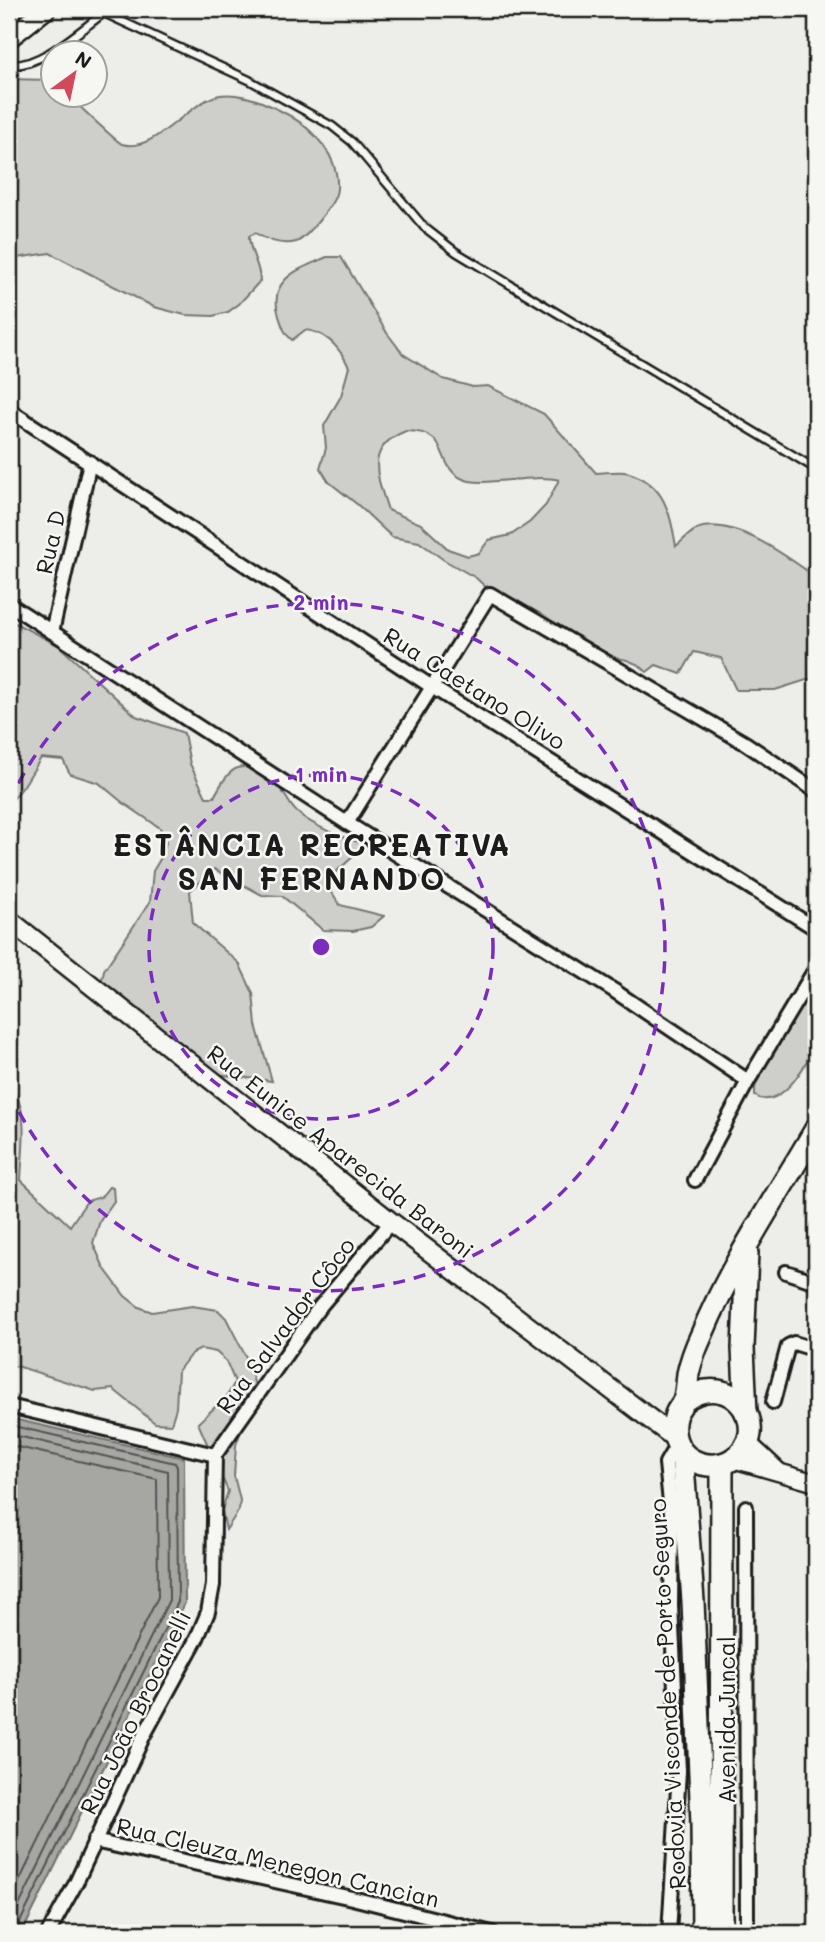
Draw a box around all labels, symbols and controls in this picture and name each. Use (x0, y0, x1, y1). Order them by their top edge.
north arrow (38, 38, 108, 108)
text: N (71, 45, 96, 74)
street label: Rua D (28, 507, 72, 577)
text: 2 min (293, 588, 349, 615)
street label: Rua Caetano Olivo (378, 620, 572, 756)
text: 1 min (295, 760, 347, 787)
district label: ESTÂNCIA RECREATIVA SAN FERNANDO (112, 824, 512, 898)
centre of rings (309, 935, 333, 959)
street label: Rua Eunice Aparecida Baroni (202, 1037, 480, 1265)
street label: Rua Salvador Côco (209, 1231, 361, 1419)
street label: Rodovia Visconde de Porto Seguro (642, 1498, 692, 1890)
street label: Rua João Brocanelli (73, 1605, 197, 1819)
street label: Avenida Juncal (711, 1636, 741, 1804)
street label: Rua Cleuza Menegon Cancian (114, 1810, 442, 1914)

